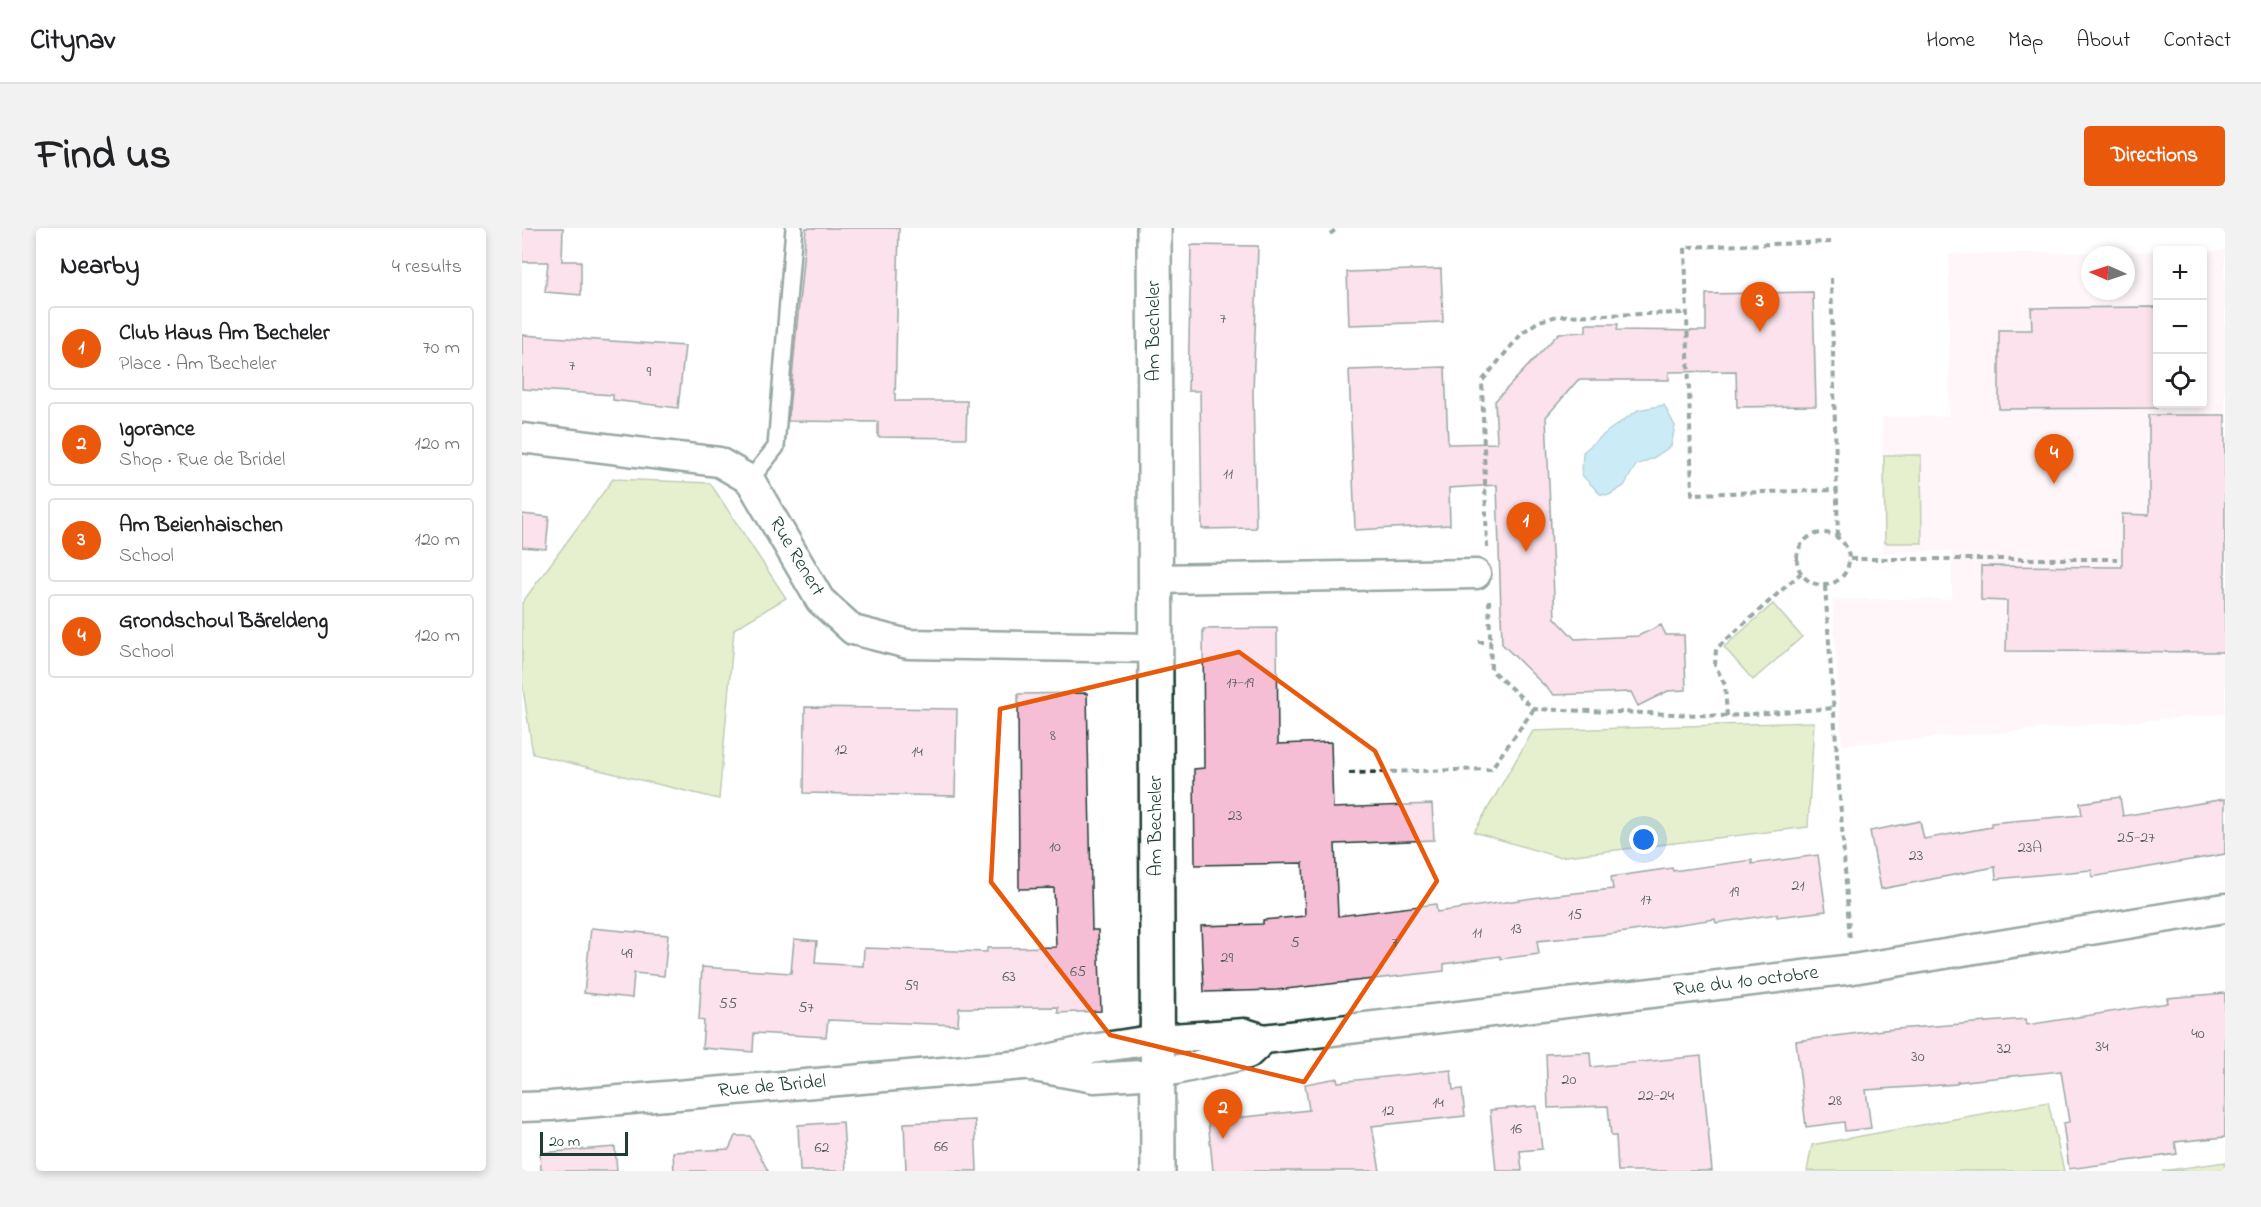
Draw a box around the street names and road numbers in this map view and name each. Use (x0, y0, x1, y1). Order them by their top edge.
street label: Am Becheler (1140, 280, 1169, 382)
street label: Rue Renert (761, 512, 831, 602)
street label: Am Becheler (1142, 775, 1171, 877)
street label: Rue du 10 octobre (1672, 959, 1820, 1005)
street label: Rue de Bridel (717, 1068, 827, 1106)

